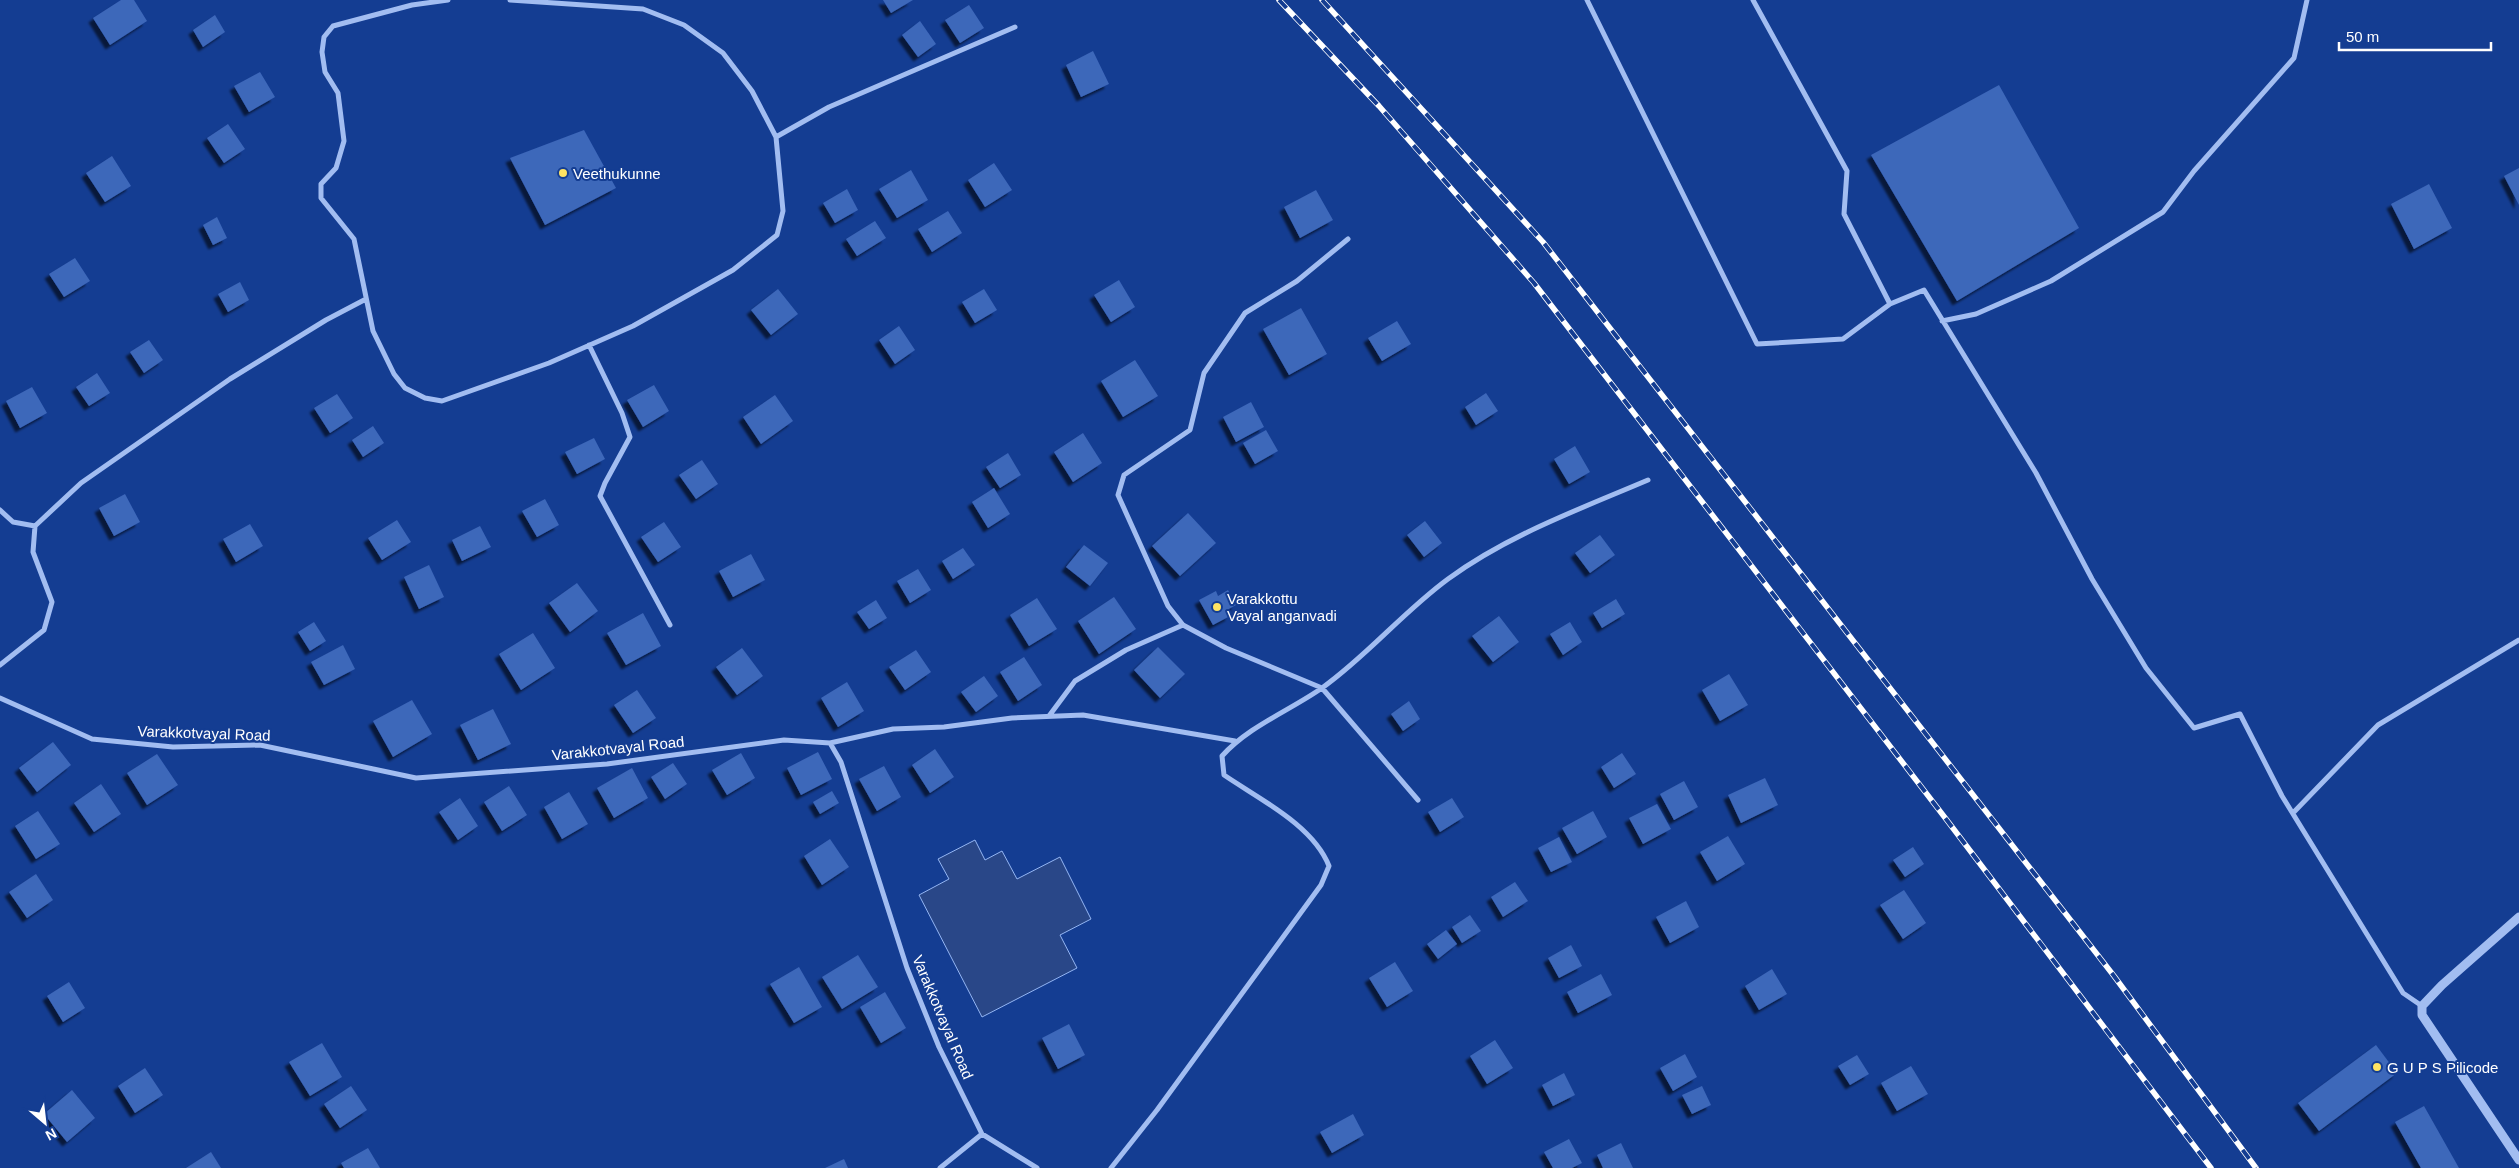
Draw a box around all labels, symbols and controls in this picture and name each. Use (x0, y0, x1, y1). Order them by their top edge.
scale bar (2339, 20, 2492, 52)
text: 50 m (2346, 28, 2379, 45)
place label: Veethukunne (573, 165, 661, 182)
marker: Veethukunne (557, 167, 569, 179)
place label: Varakkottu Vayal anganvadi (1227, 590, 1337, 624)
marker: Varakkottu Vayal anganvadi (1211, 601, 1223, 613)
street label: Varakkotvayal Road (137, 722, 271, 744)
street label: Varakkotvayal Road (551, 733, 685, 763)
street label: Varakkotvayal Road (909, 952, 977, 1082)
place label: G U P S Pilicode (2387, 1059, 2498, 1076)
marker: G U P S Pilicode (2371, 1061, 2383, 1073)
north arrow (20, 1098, 70, 1148)
text: N (43, 1125, 59, 1144)

